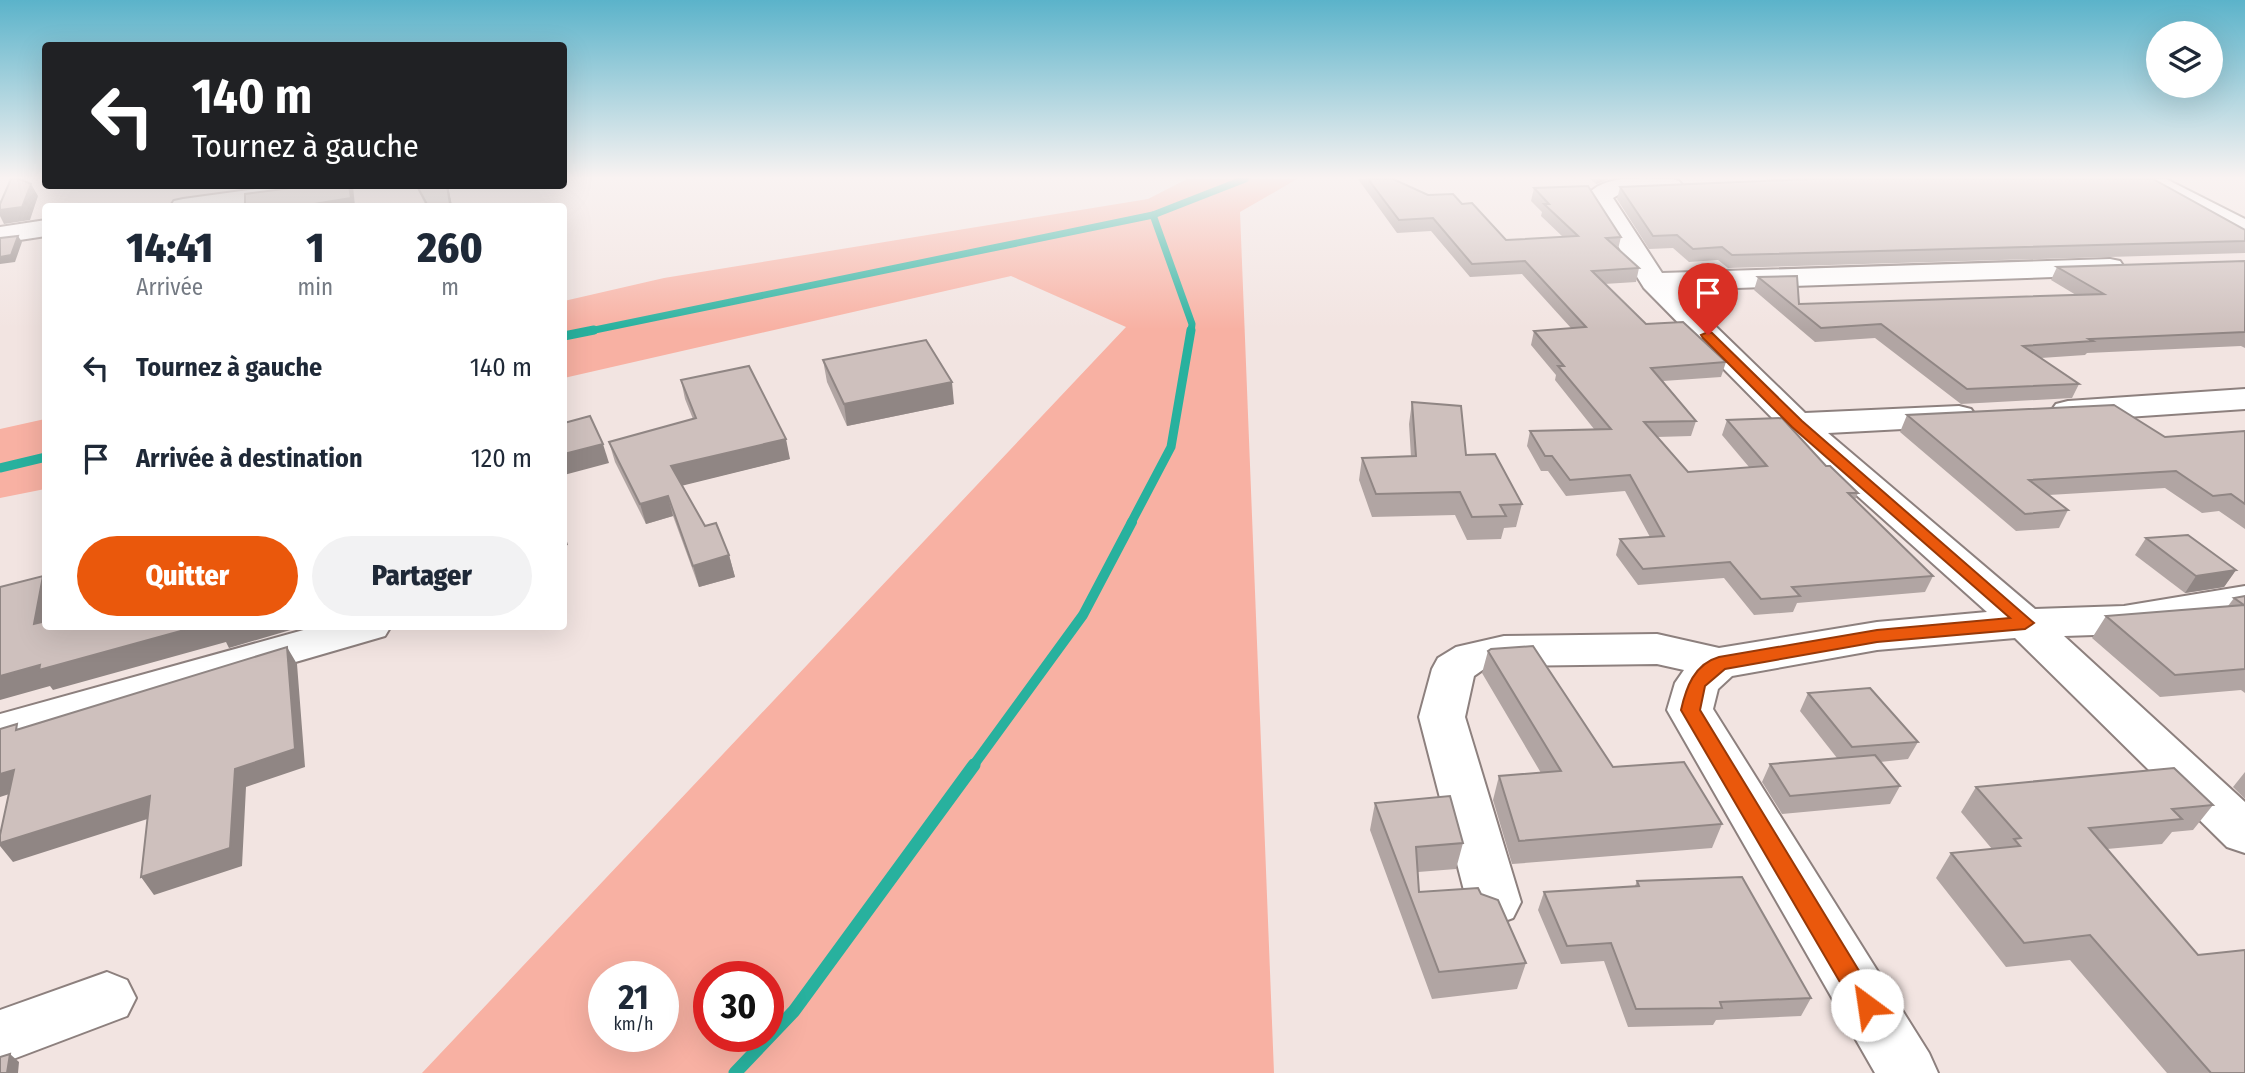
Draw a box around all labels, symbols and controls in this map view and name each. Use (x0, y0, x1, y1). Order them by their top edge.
map controls (2146, 21, 2223, 98)
button: layers (2146, 21, 2223, 98)
text: 140 m (192, 67, 312, 126)
icon: left (77, 70, 168, 161)
text: Tournez à gauche (192, 127, 419, 165)
text: 14:41 (126, 223, 213, 273)
text: 1 (306, 223, 324, 273)
text: 260 (417, 223, 483, 273)
pin (1678, 263, 1738, 335)
text: Arrivée (136, 273, 203, 301)
text: min (297, 273, 333, 301)
text: m (441, 273, 459, 301)
icon: arrive (1689, 274, 1727, 312)
icon: left (77, 349, 115, 387)
text: Tournez à gauche (136, 352, 322, 383)
text: 140 m (470, 352, 532, 383)
icon: arrive (77, 440, 115, 478)
text: Arrivée à destination (136, 443, 363, 474)
text: 120 m (471, 443, 532, 474)
button: Quitter (77, 536, 298, 616)
button: Partager (312, 536, 532, 616)
speed limit sign: 30 (693, 961, 784, 1052)
position arrow (1830, 968, 1904, 1042)
text: 21 (618, 976, 649, 1018)
text: km/h (613, 1013, 654, 1035)

